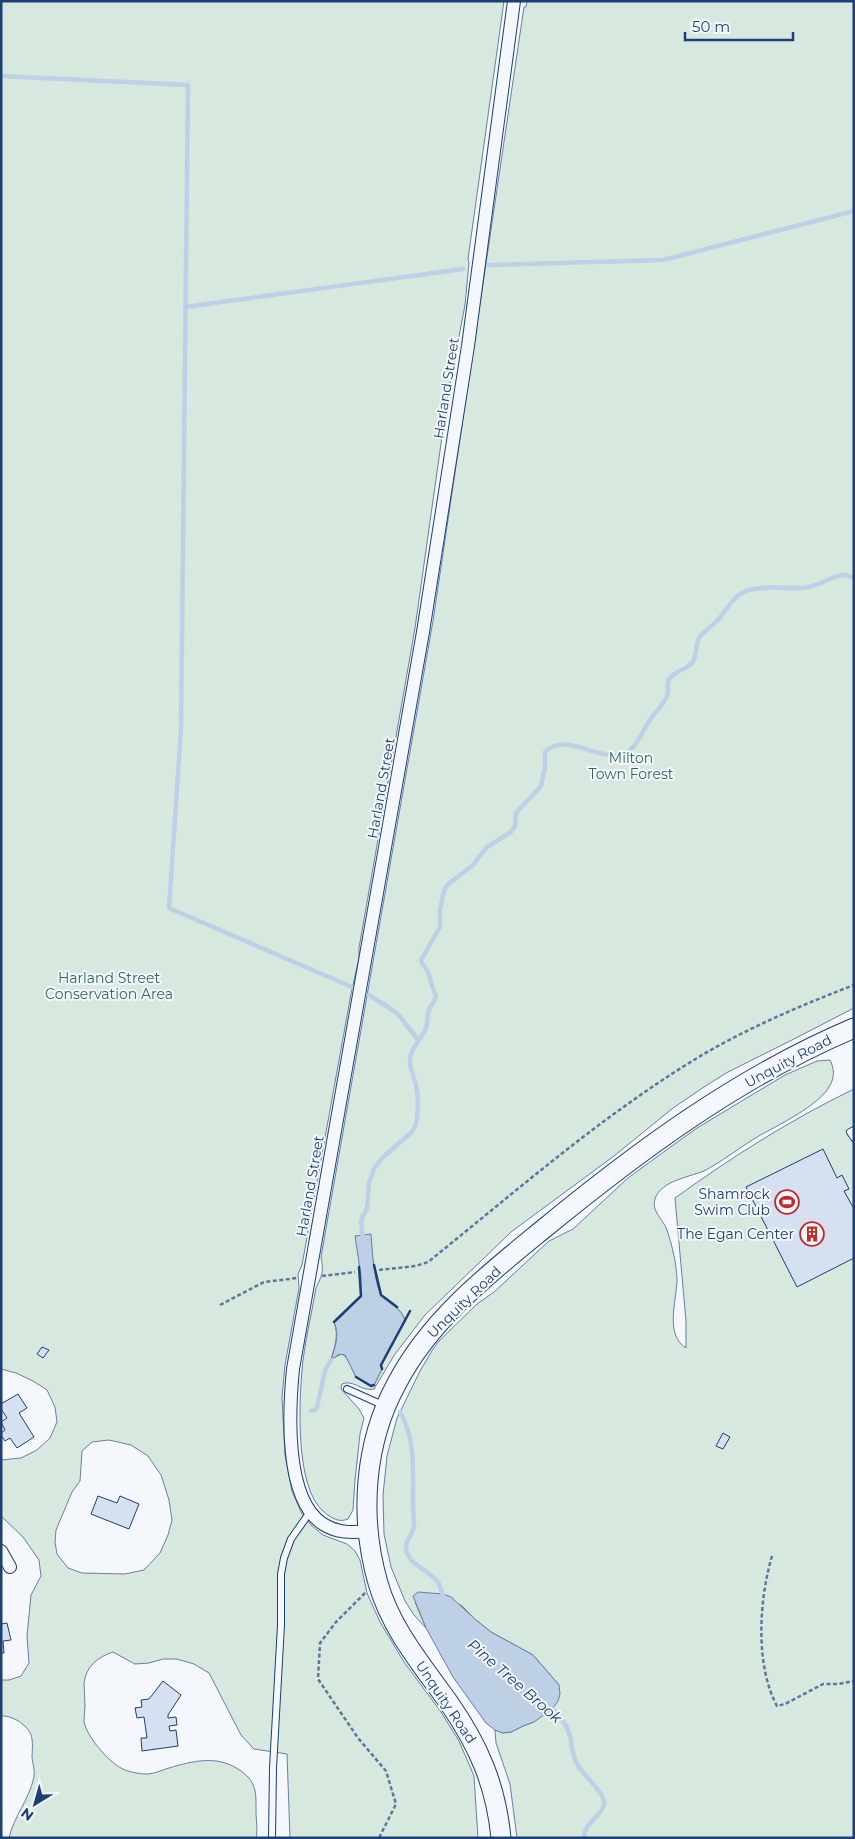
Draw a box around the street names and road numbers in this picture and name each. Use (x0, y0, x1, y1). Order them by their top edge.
street label: Harland Street (429, 336, 463, 440)
street label: Harland Street (363, 736, 399, 840)
street label: Unquity Road (741, 1030, 835, 1092)
street label: Harland Street (292, 1134, 328, 1238)
street label: Unquity Road (423, 1262, 505, 1342)
street label: Unquity Road (412, 1657, 480, 1747)

